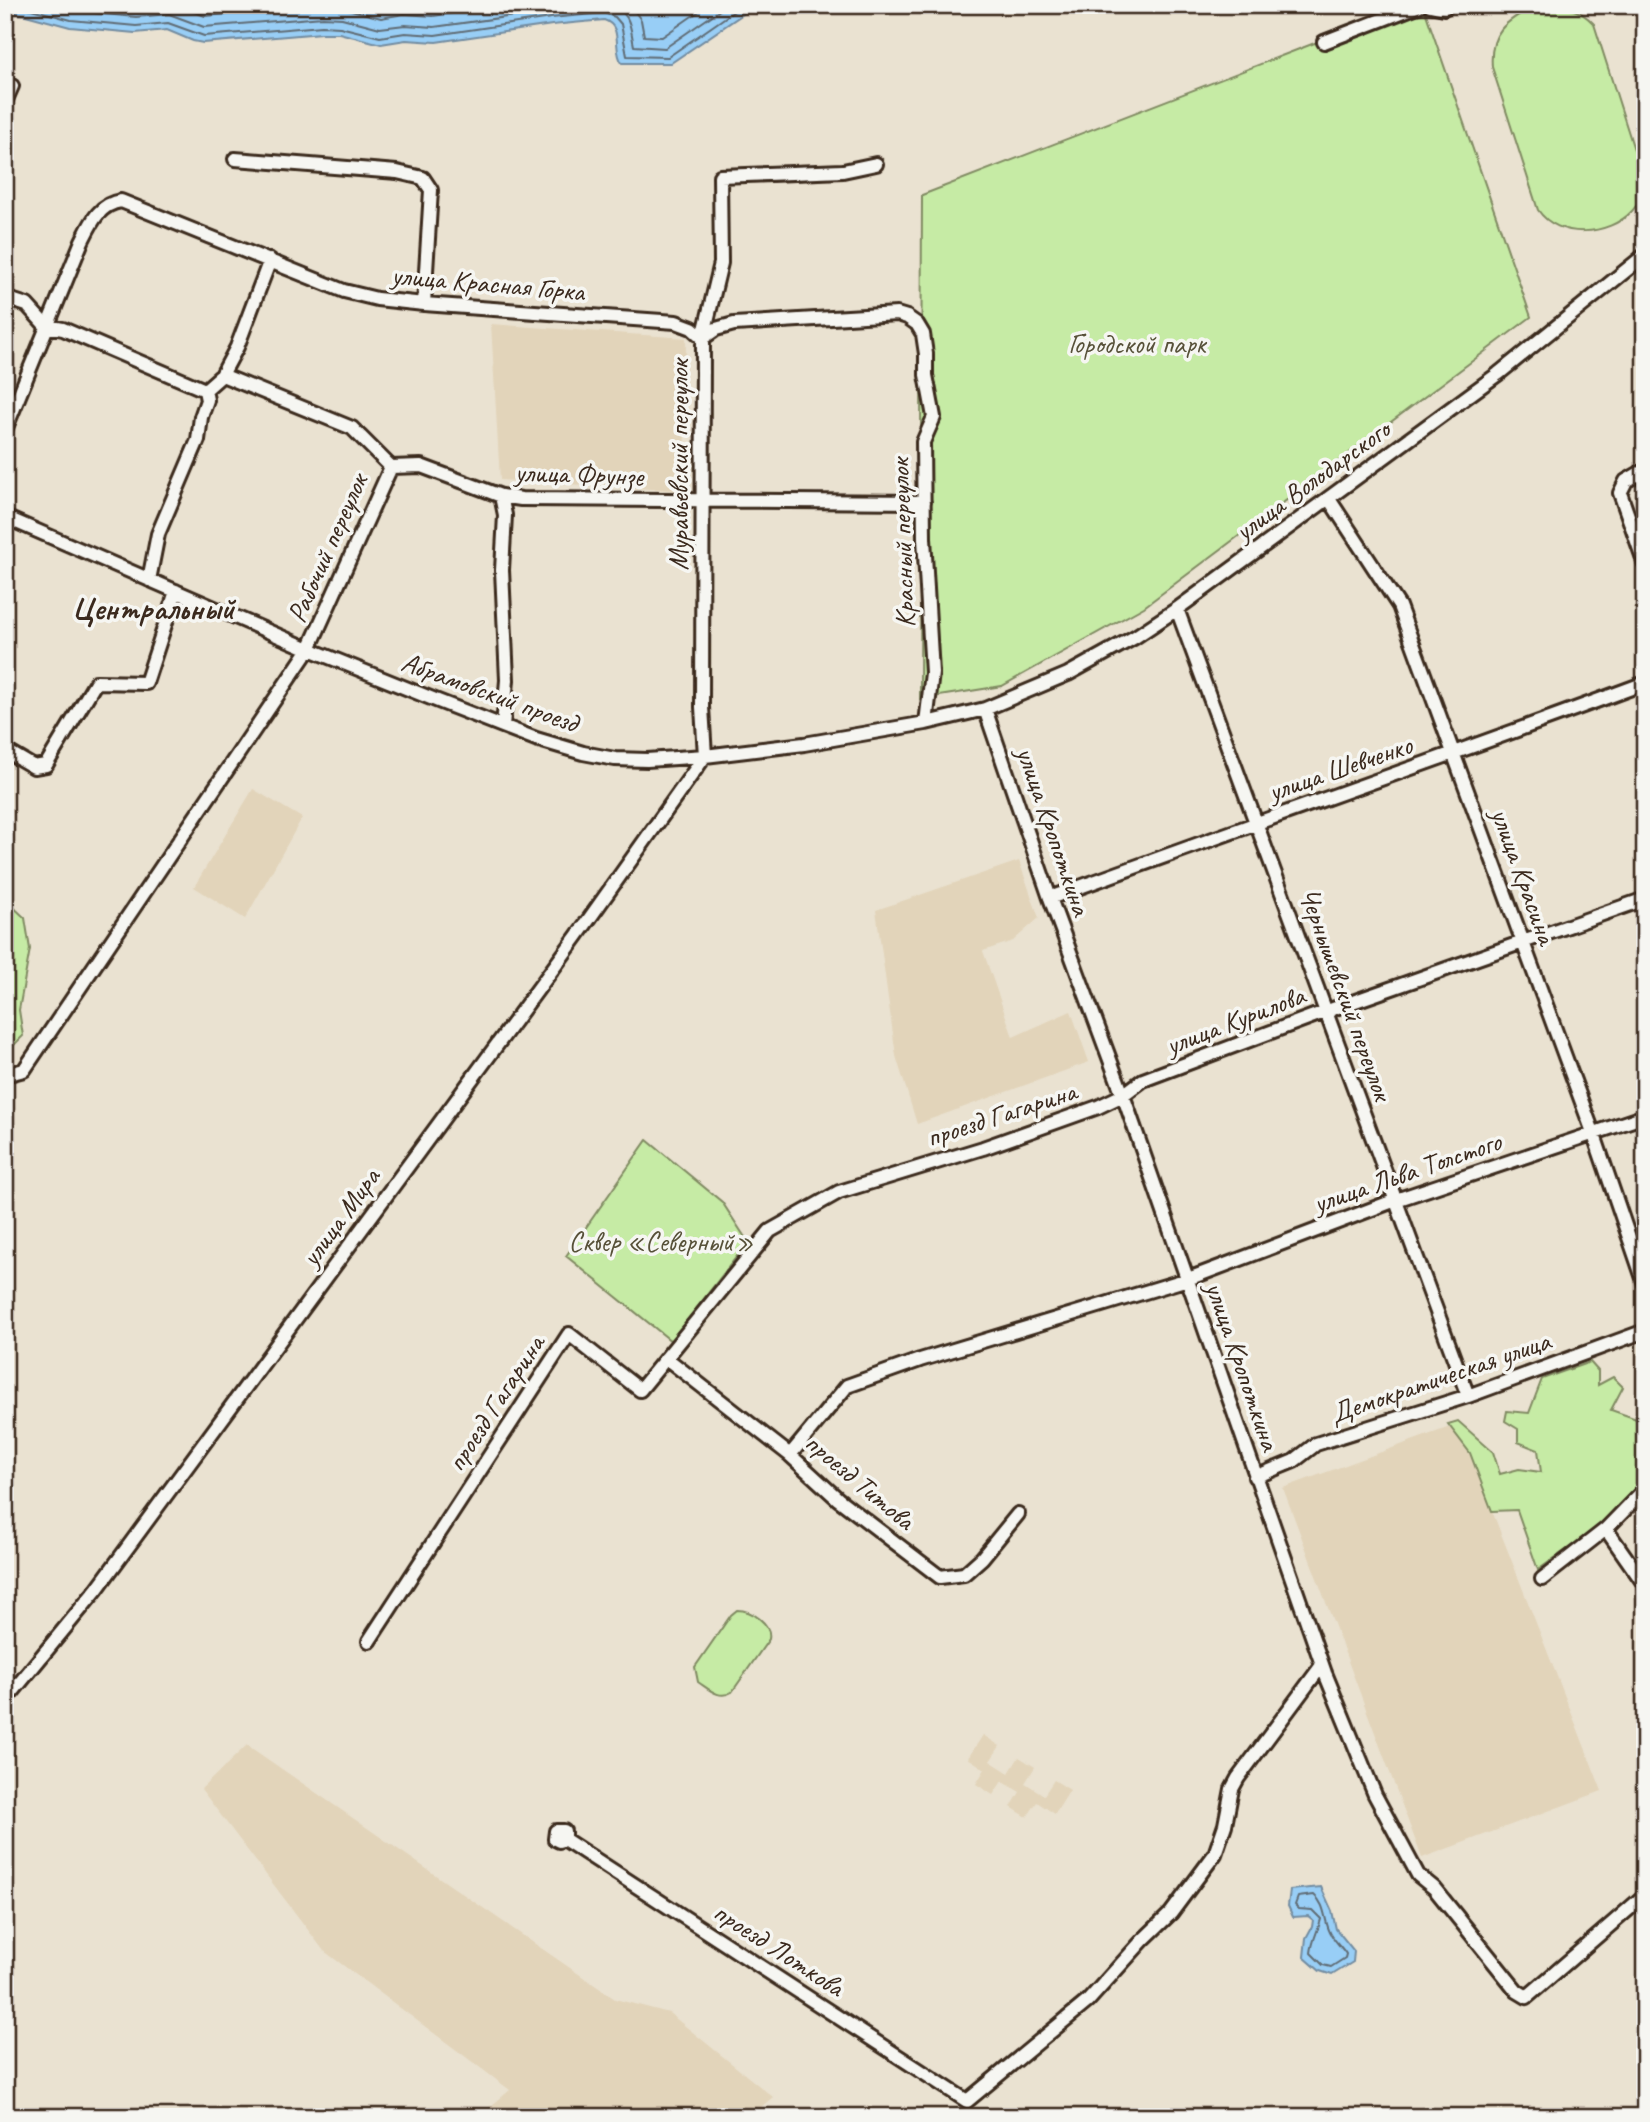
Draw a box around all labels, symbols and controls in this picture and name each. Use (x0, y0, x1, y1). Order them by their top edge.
street label: улица Красная Горка (388, 257, 588, 309)
park label: Городской парк (1068, 326, 1208, 361)
street label: Муравьевский переулок (661, 357, 696, 571)
street label: улица Володарского (1226, 410, 1399, 549)
street label: улица Фрунзе (512, 454, 646, 494)
street label: Красный переулок (881, 455, 922, 628)
street label: Рабочий переулок (279, 466, 376, 628)
district label: Центральный (72, 588, 237, 629)
street label: Абрамовский проезд (397, 644, 586, 741)
street label: улица Шевченко (1262, 726, 1418, 810)
street label: улица Кропоткина (1008, 740, 1100, 922)
street label: улица Красина (1483, 801, 1566, 951)
street label: Чернышевский переулок (1291, 883, 1402, 1107)
street label: улица Курилова (1159, 977, 1311, 1063)
street label: проезд Гагарина (922, 1073, 1083, 1155)
street label: улица Льва Толстого (1307, 1123, 1508, 1221)
street label: улица Мира (292, 1160, 388, 1274)
park label: Сквер «Северный» (568, 1224, 754, 1259)
street label: улица Кропоткина (1197, 1275, 1289, 1457)
street label: Демократическая улица (1325, 1322, 1556, 1431)
street label: проезд Гагарина (438, 1326, 553, 1478)
street label: проезд Титова (798, 1425, 924, 1538)
street label: проезд Лоткова (707, 1894, 852, 2005)

